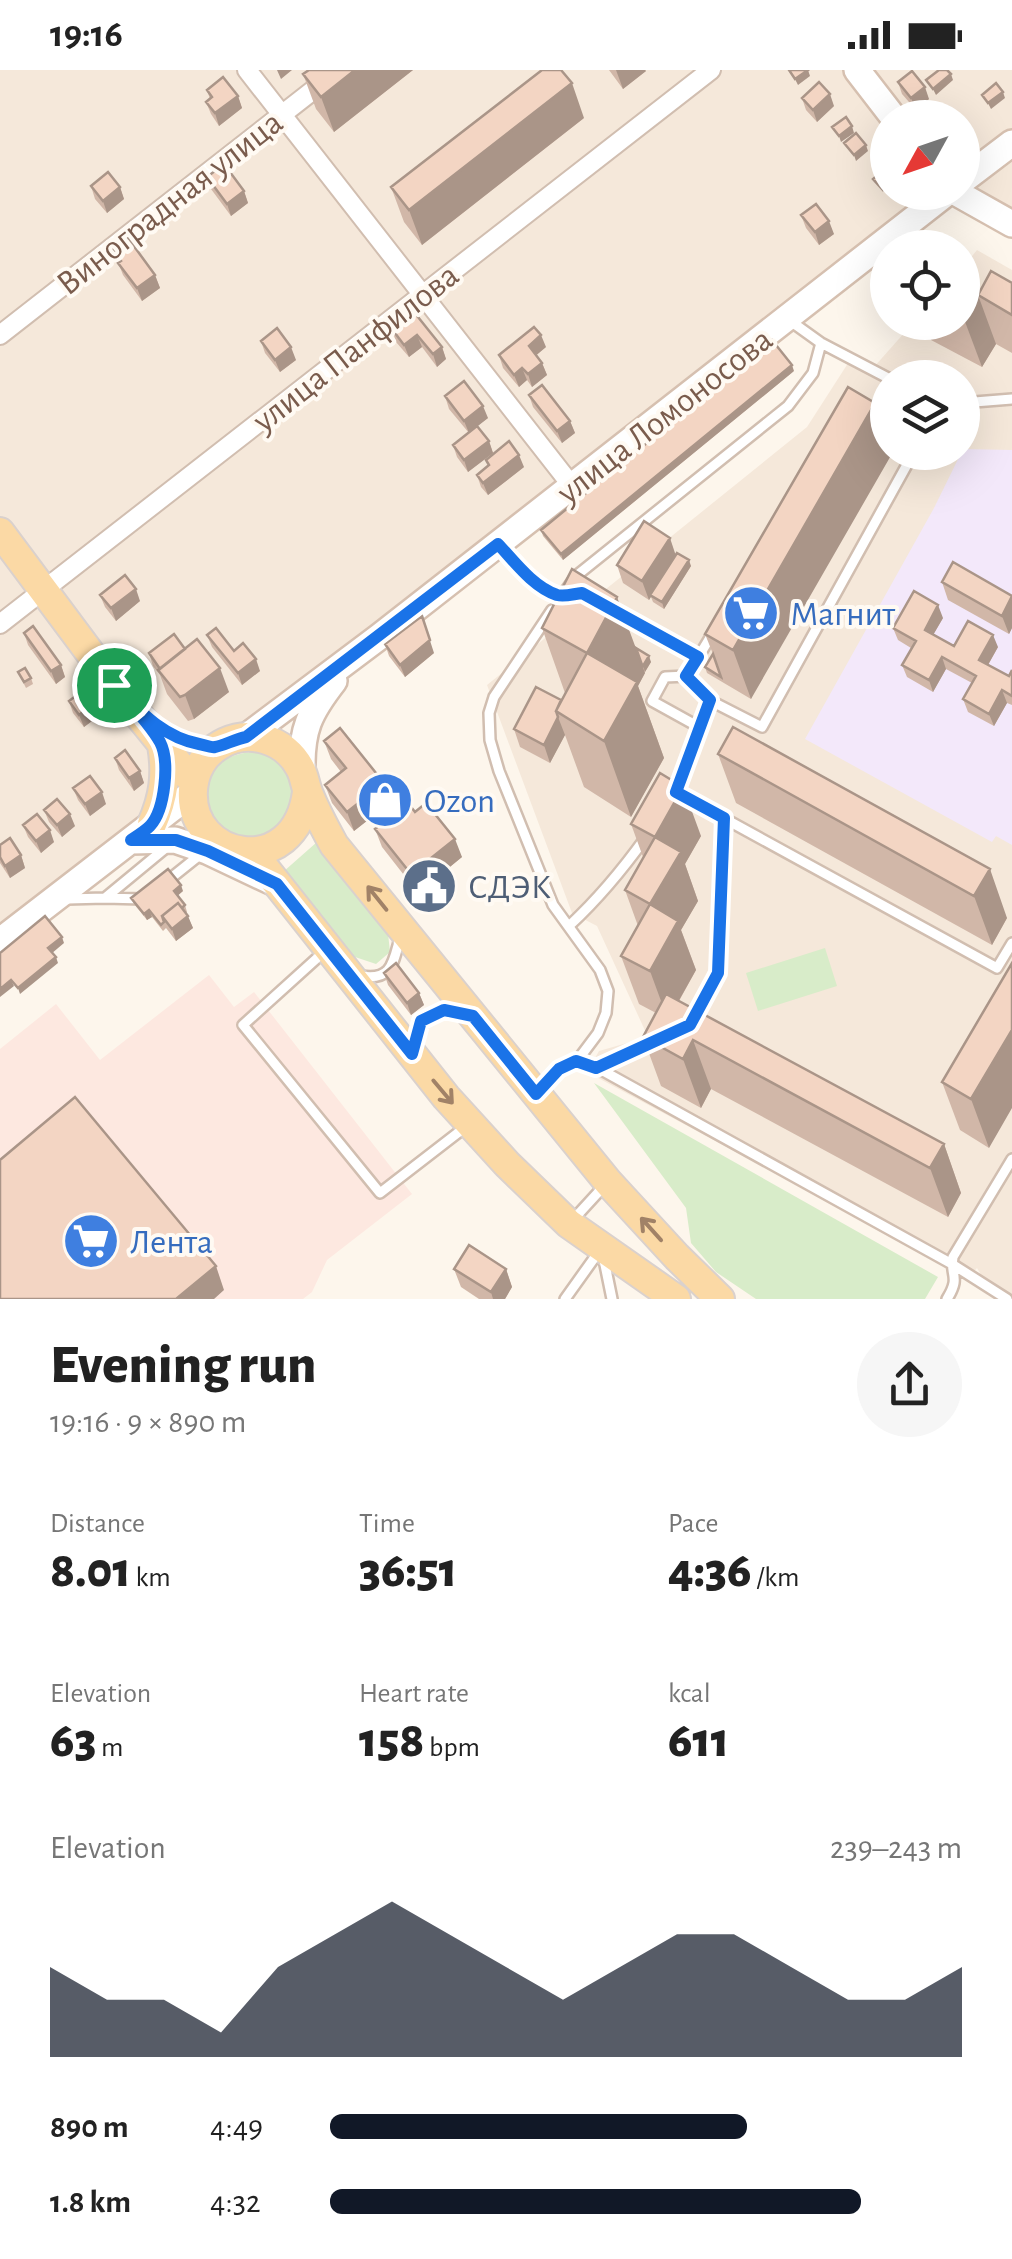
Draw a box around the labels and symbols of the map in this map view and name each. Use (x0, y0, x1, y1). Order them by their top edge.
north arrow (870, 100, 980, 210)
street label: Виноградная улица (50, 104, 289, 302)
street label: улица Панфилова (246, 257, 465, 440)
street label: улица Ломоносова (550, 322, 779, 511)
supermarket icon: Магнит (721, 583, 781, 643)
place label: Магнит (790, 597, 896, 632)
pin (72, 643, 157, 728)
shop icon: Ozon (355, 770, 415, 830)
place label: Ozon (424, 784, 495, 819)
public building icon: СДЭК (399, 856, 459, 916)
place label: СДЭК (468, 870, 551, 905)
one-way arrow (366, 886, 388, 912)
one-way arrow (431, 1079, 453, 1105)
supermarket icon: Лента (61, 1211, 121, 1271)
one-way arrow (640, 1217, 663, 1242)
place label: Лента (130, 1225, 213, 1260)

